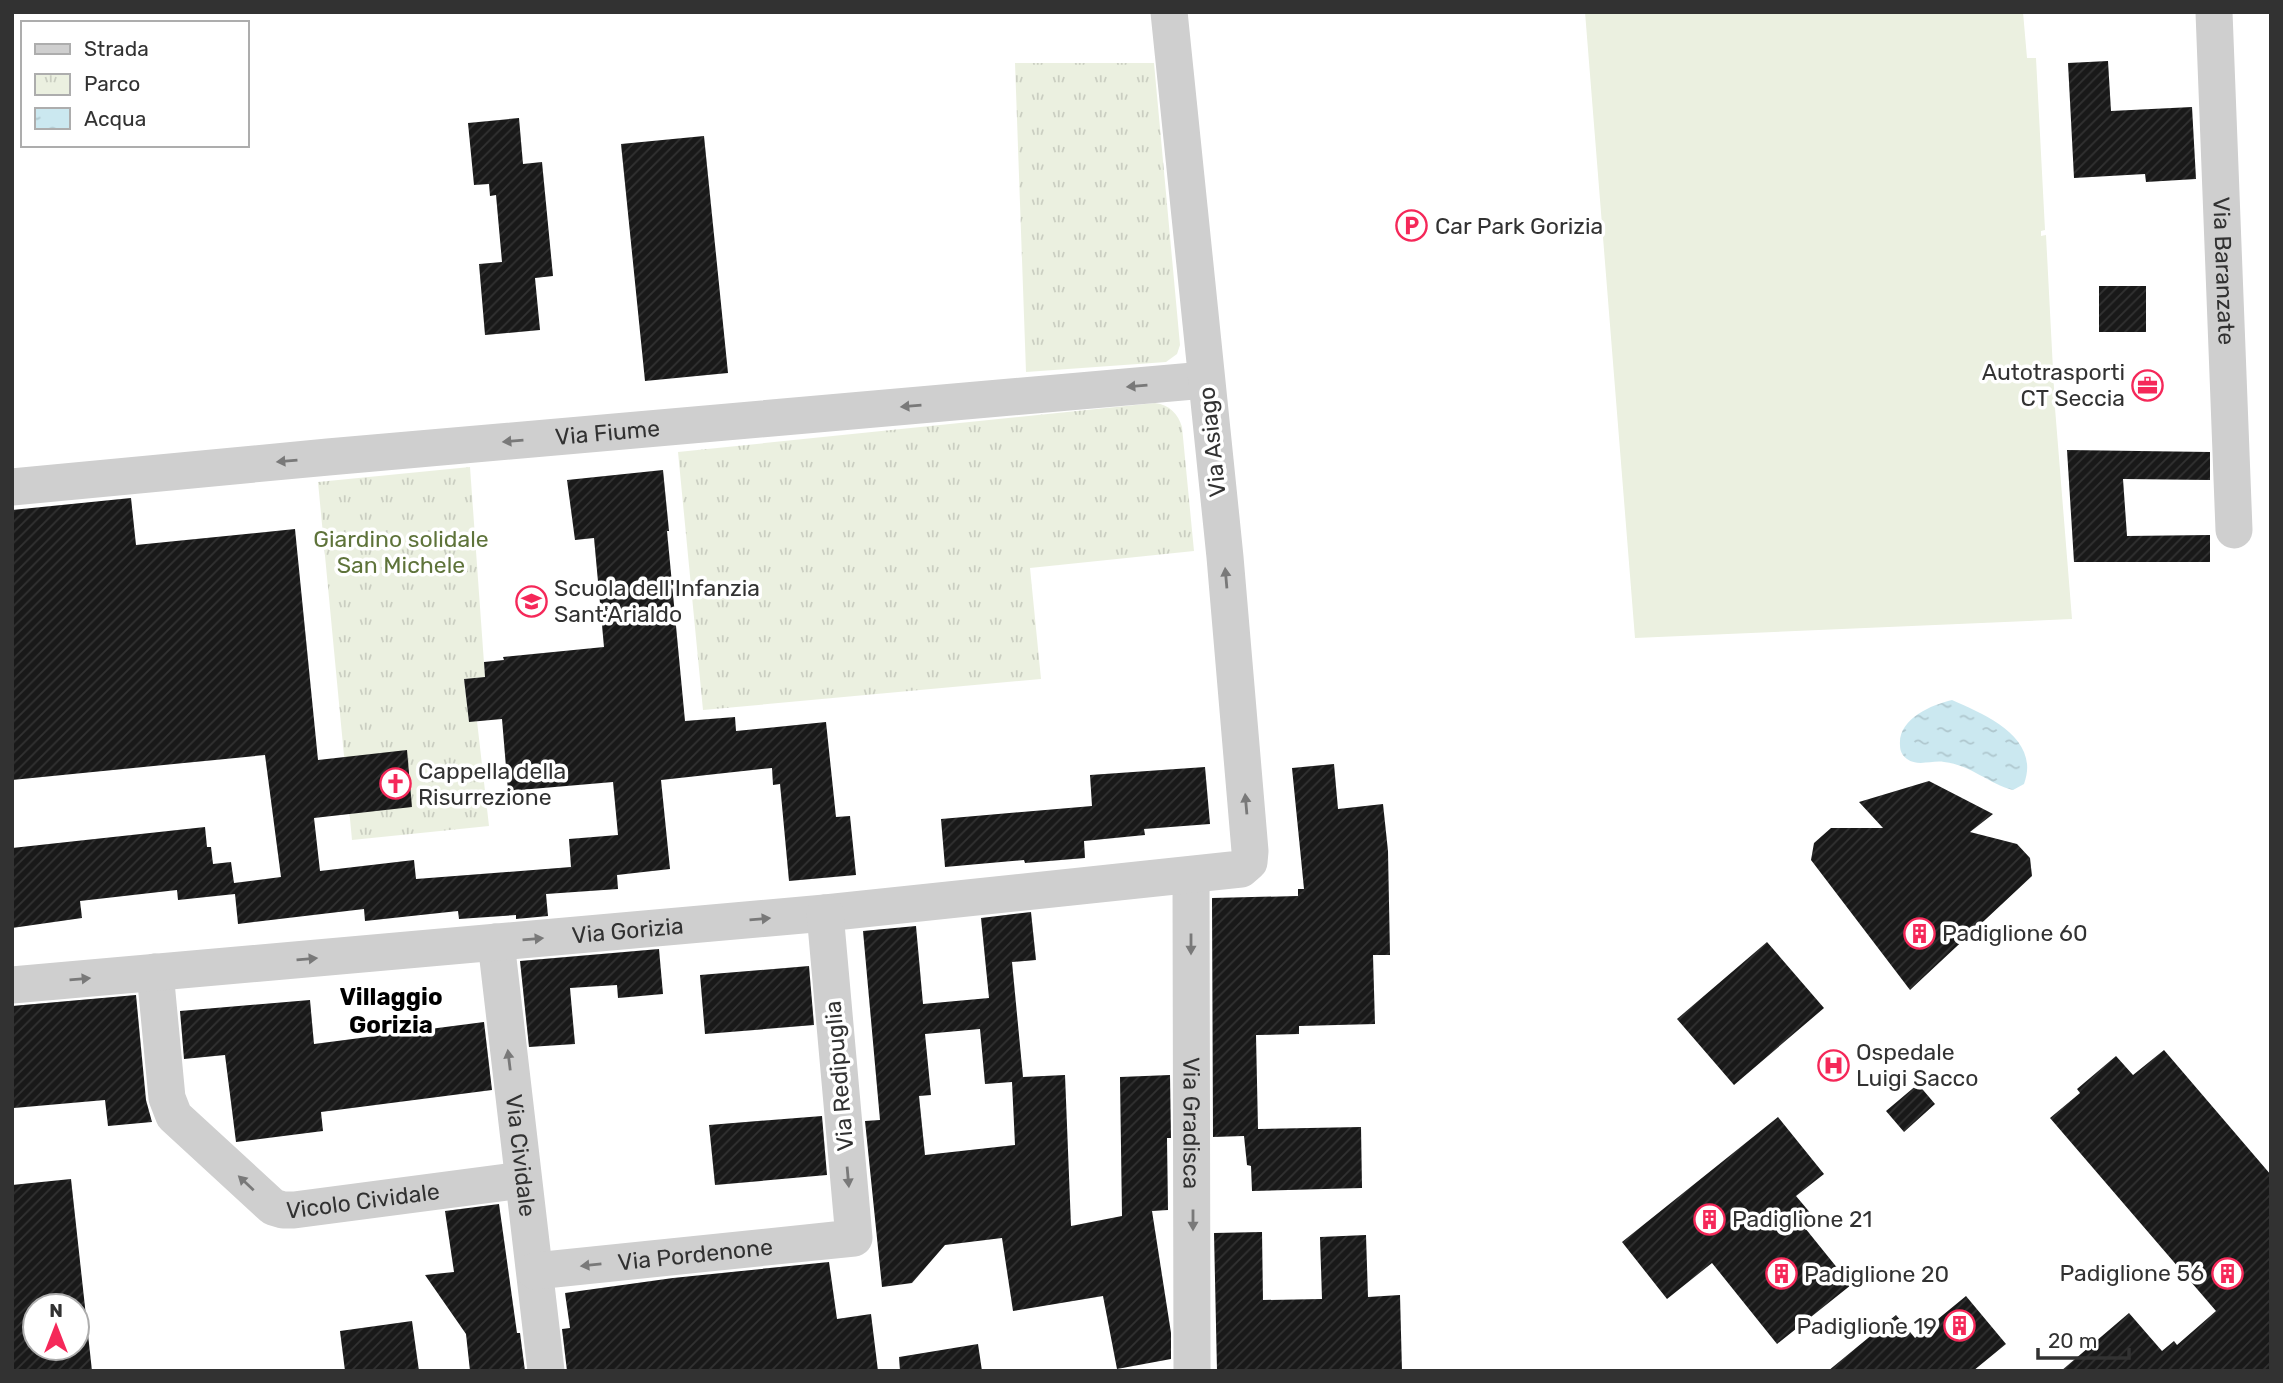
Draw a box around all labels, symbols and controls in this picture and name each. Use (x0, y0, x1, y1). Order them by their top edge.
legend (21, 21, 248, 147)
text: Strada (84, 36, 149, 61)
text: Parco (84, 71, 140, 96)
text: Acqua (84, 106, 146, 131)
street label: Via Baranzate (2207, 196, 2241, 346)
parking icon: Car Park Gorizia (1395, 209, 1429, 243)
place label: Car Park Gorizia (1435, 212, 1603, 240)
place label: Autotrasporti CT Seccia (1982, 358, 2125, 412)
office icon: Autotrasporti CT Seccia (2131, 368, 2165, 402)
one-way arrow (1126, 381, 1148, 392)
street label: Via Asiago (1192, 386, 1232, 498)
one-way arrow (900, 401, 922, 412)
street label: Via Fiume (554, 414, 661, 451)
one-way arrow (502, 436, 524, 447)
one-way arrow (276, 455, 298, 466)
park label: Giardino solidale San Michele (313, 525, 489, 579)
one-way arrow (1220, 566, 1231, 588)
place label: Scuola dell'Infanzia Sant'Arialdo (554, 574, 760, 628)
school or university icon: Scuola dell'Infanzia Sant'Arialdo (514, 584, 548, 618)
place label: Cappella della Risurrezione (418, 757, 566, 811)
church icon: Cappella della Risurrezione (378, 767, 412, 801)
one-way arrow (1240, 793, 1251, 815)
street label: Via Gorizia (571, 912, 685, 949)
one-way arrow (749, 913, 771, 924)
building icon: Padiglione 60 (1902, 916, 1936, 950)
place label: Padiglione 60 (1942, 919, 2088, 947)
one-way arrow (523, 933, 545, 944)
one-way arrow (1185, 933, 1197, 955)
one-way arrow (296, 953, 318, 964)
one-way arrow (69, 973, 91, 984)
district label: Villaggio Gorizia (339, 983, 443, 1039)
street label: Via Redipuglia (818, 1000, 860, 1152)
place label: Ospedale Luigi Sacco (1856, 1038, 1979, 1092)
hospital icon: Ospedale Luigi Sacco (1816, 1048, 1850, 1082)
one-way arrow (503, 1049, 514, 1071)
street label: Via Gradisca (1177, 1057, 1206, 1189)
street label: Via Cividale (500, 1093, 542, 1218)
one-way arrow (843, 1166, 854, 1188)
one-way arrow (237, 1175, 255, 1191)
street label: Vicolo Cividale (286, 1177, 441, 1224)
building icon: Padiglione 21 (1692, 1202, 1726, 1236)
place label: Padiglione 21 (1732, 1205, 1872, 1233)
one-way arrow (1187, 1209, 1199, 1231)
street label: Via Pordenone (616, 1232, 774, 1276)
building icon: Padiglione 56 (2210, 1256, 2244, 1290)
building icon: Padiglione 20 (1764, 1257, 1798, 1291)
place label: Padiglione 56 (2059, 1259, 2204, 1287)
one-way arrow (580, 1260, 602, 1271)
place label: Padiglione 20 (1804, 1260, 1949, 1288)
north arrow (21, 1292, 91, 1362)
text: N (49, 1299, 63, 1322)
building icon: Padiglione 19 (1943, 1309, 1977, 1343)
place label: Padiglione 19 (1796, 1312, 1937, 1340)
scale bar (2038, 1316, 2129, 1360)
text: 20 m (2048, 1328, 2097, 1353)

